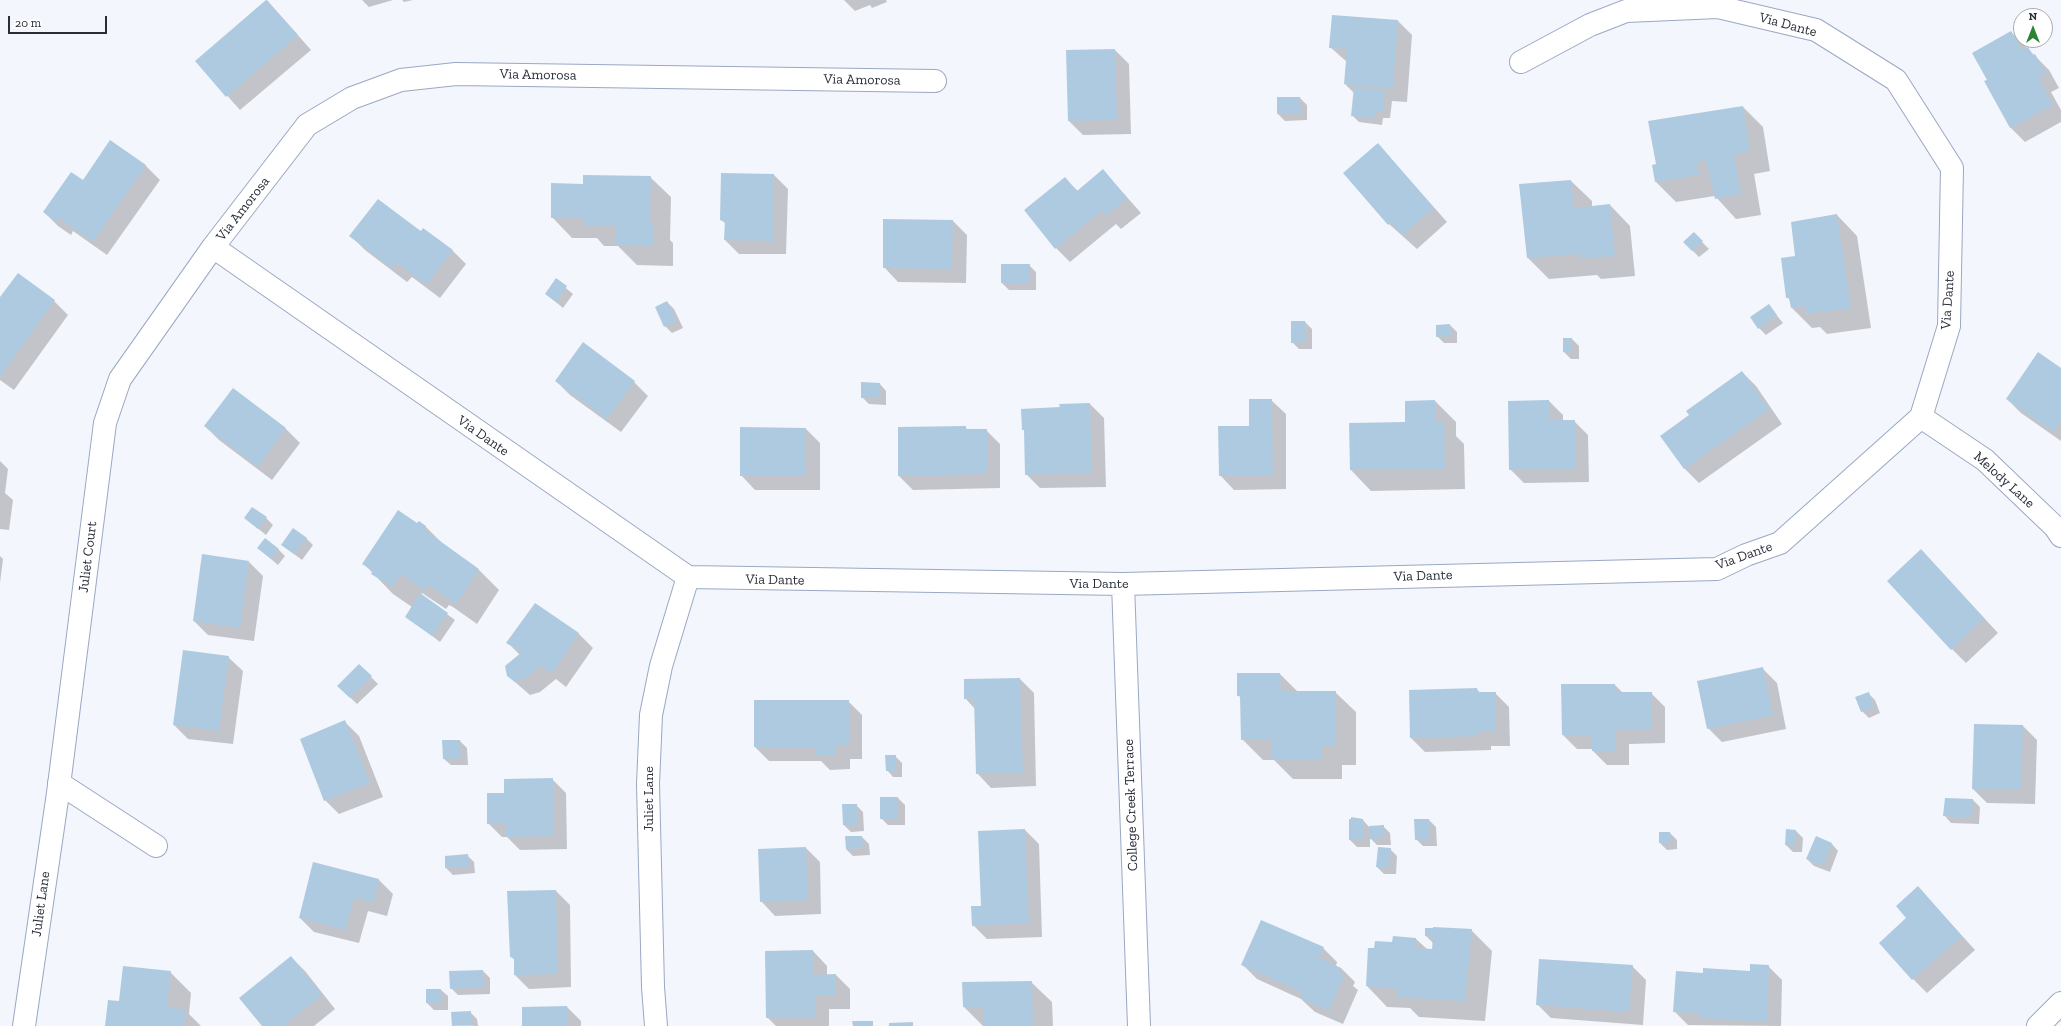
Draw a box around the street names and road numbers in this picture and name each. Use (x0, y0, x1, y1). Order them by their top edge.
street label: Via Dante (1757, 9, 1819, 41)
street label: Via Amorosa (499, 66, 577, 84)
street label: Via Amorosa (823, 71, 901, 89)
street label: Via Amorosa (213, 174, 273, 244)
street label: Via Dante (1938, 270, 1958, 330)
street label: Via Dante (454, 412, 512, 460)
street label: Melody Lane (1970, 448, 2038, 512)
street label: Juliet Court (75, 520, 101, 594)
street label: Via Dante (1713, 538, 1775, 574)
street label: Via Dante (1393, 567, 1453, 585)
street label: Via Dante (745, 571, 805, 589)
street label: Via Dante (1069, 576, 1129, 592)
street label: College Creek Terrace (1120, 739, 1142, 871)
street label: Juliet Lane (641, 766, 657, 832)
street label: Juliet Lane (28, 870, 54, 938)

